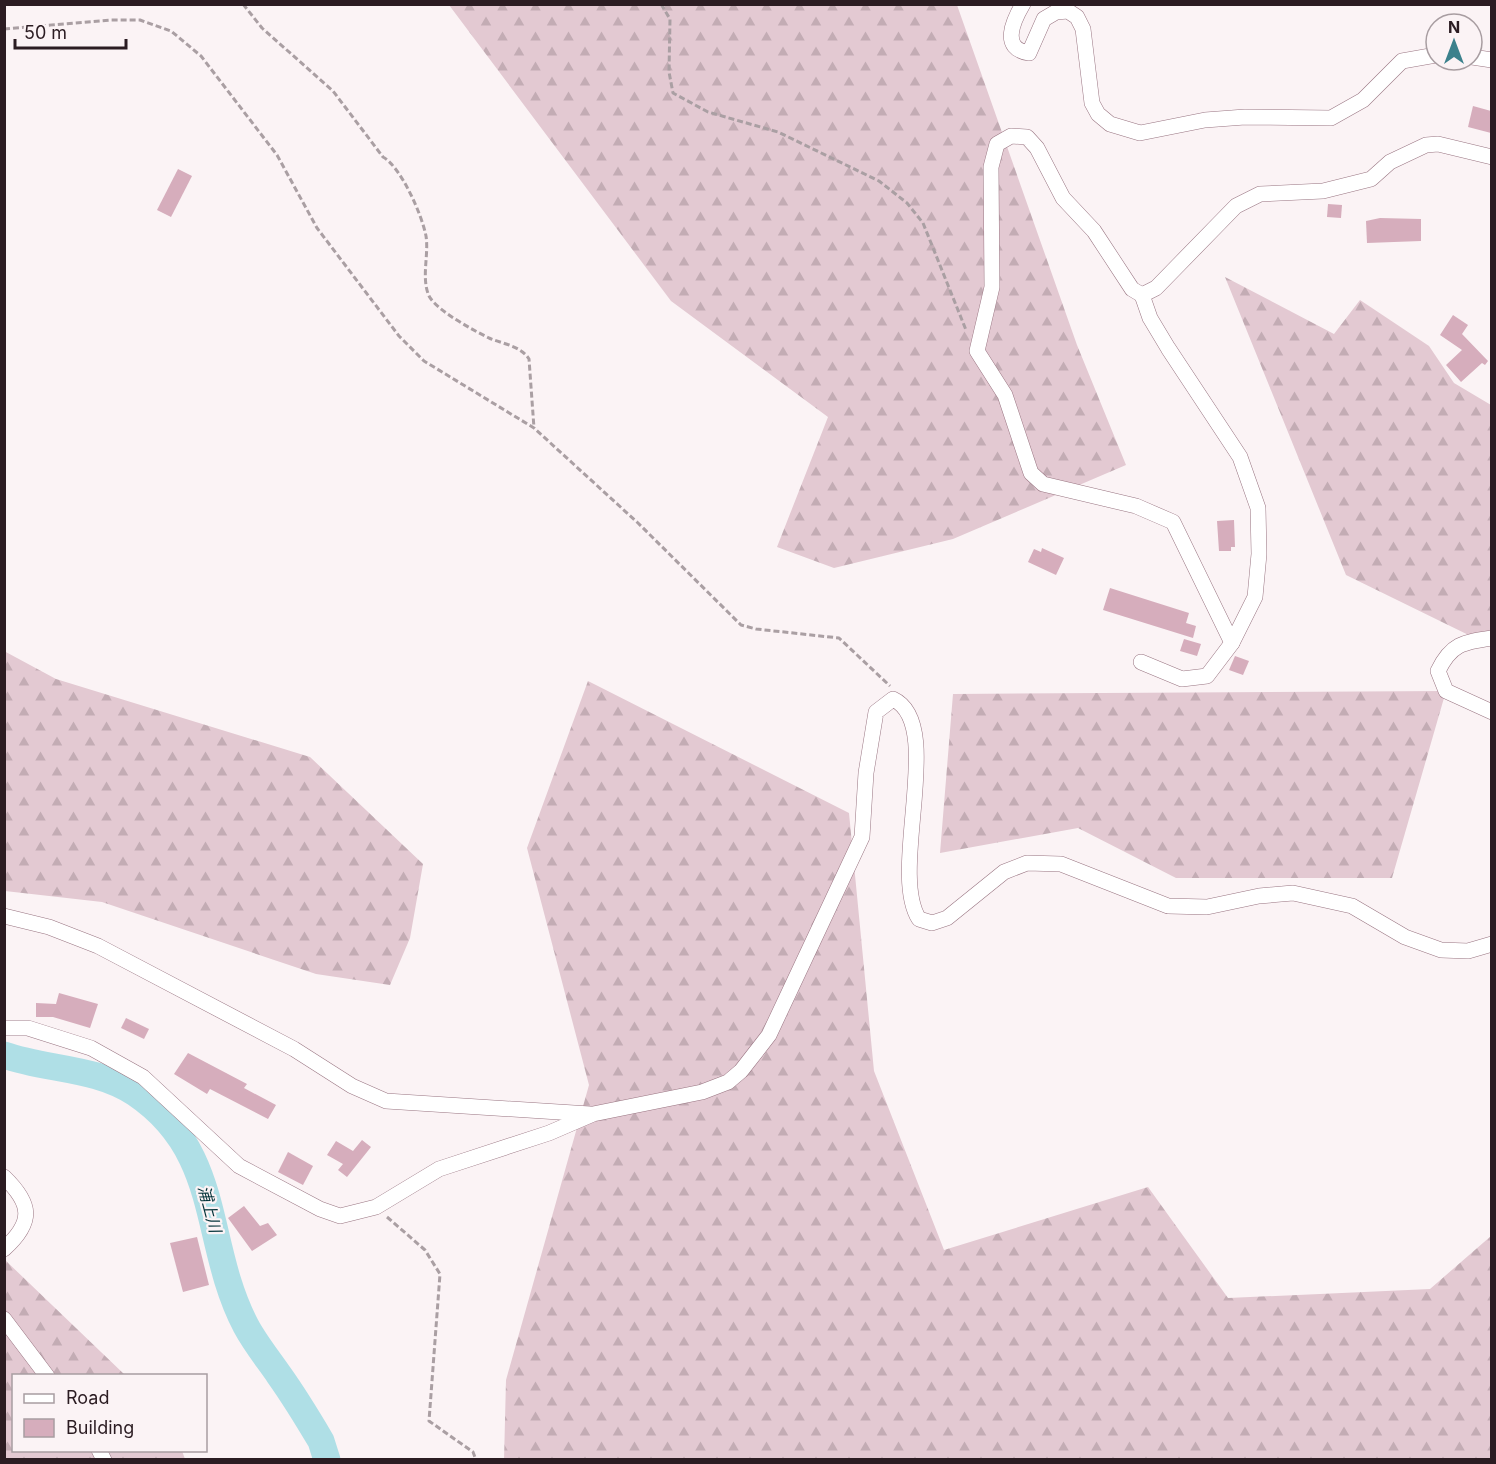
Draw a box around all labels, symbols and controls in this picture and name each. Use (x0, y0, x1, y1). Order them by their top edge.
scale bar (15, 12, 126, 50)
north arrow (1424, 12, 1484, 72)
text: N (1448, 17, 1460, 37)
text: 50 m (24, 22, 67, 43)
water label: 浦上川 (194, 1183, 226, 1237)
legend (12, 1374, 207, 1452)
text: Road (66, 1387, 109, 1408)
text: Building (66, 1417, 134, 1438)

